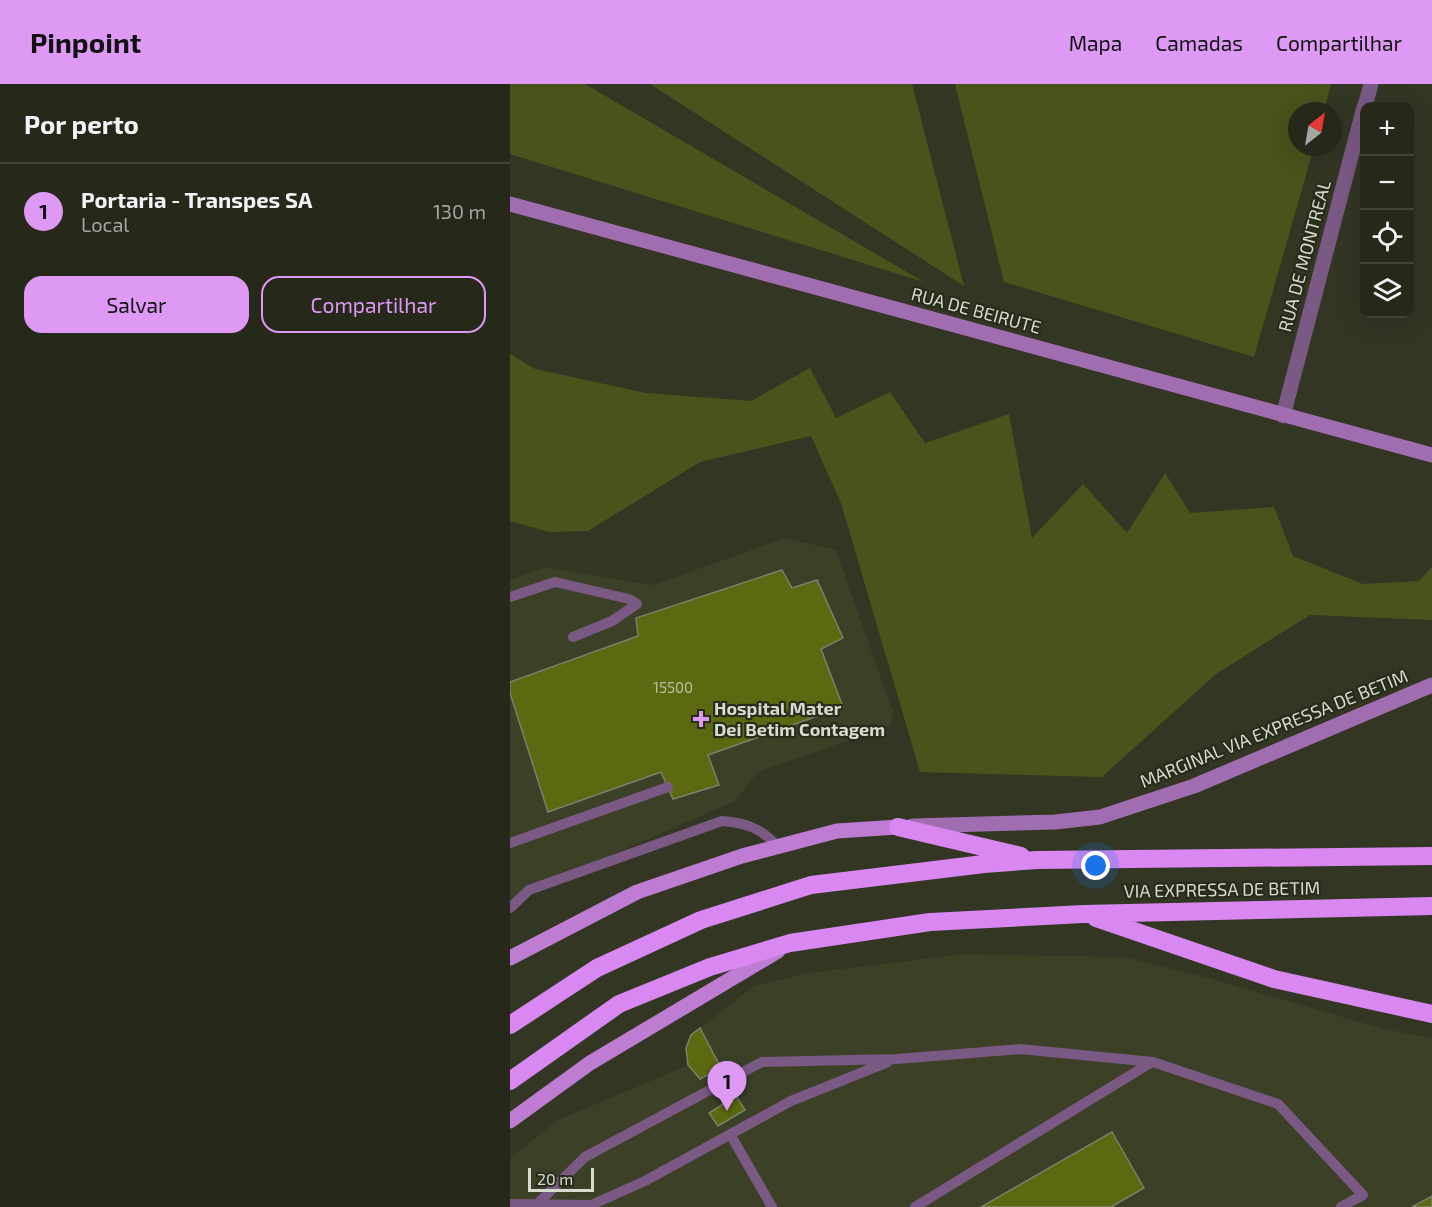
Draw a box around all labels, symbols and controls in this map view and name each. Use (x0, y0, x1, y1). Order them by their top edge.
text: Pinpoint (30, 25, 141, 59)
text: Mapa (1069, 30, 1122, 55)
text: Camadas (1155, 30, 1243, 55)
text: Compartilhar (1276, 30, 1402, 55)
north arrow (1288, 102, 1342, 156)
map controls (1360, 102, 1414, 318)
button: + (1360, 102, 1414, 156)
text: Por perto (24, 108, 139, 139)
button: − (1360, 156, 1414, 210)
street label: RUA DE MONTREAL (1273, 177, 1335, 334)
text: Portaria - Transpes SA (81, 186, 312, 212)
text: 1 (39, 199, 48, 223)
text: 130 m (433, 199, 486, 223)
button: locate (1360, 210, 1414, 264)
text: Local (81, 212, 129, 236)
button: layers (1360, 264, 1414, 318)
button: Salvar (24, 276, 249, 333)
button: Compartilhar (261, 276, 486, 333)
street label: RUA DE BEIRUTE (909, 282, 1044, 338)
street label: MARGINAL VIA EXPRESSA DE BETIM (1136, 664, 1411, 792)
house number: 15500 (653, 678, 693, 696)
place label: Hospital Mater Dei Betim Contagem (714, 697, 885, 740)
marker: Hospital Mater Dei Betim Contagem (692, 710, 710, 728)
your location (1081, 851, 1110, 880)
street label: VIA EXPRESSA DE BETIM (1124, 876, 1320, 902)
pin: 1 (708, 1062, 746, 1111)
scale bar (528, 1165, 594, 1192)
text: 20 m (537, 1169, 573, 1188)

